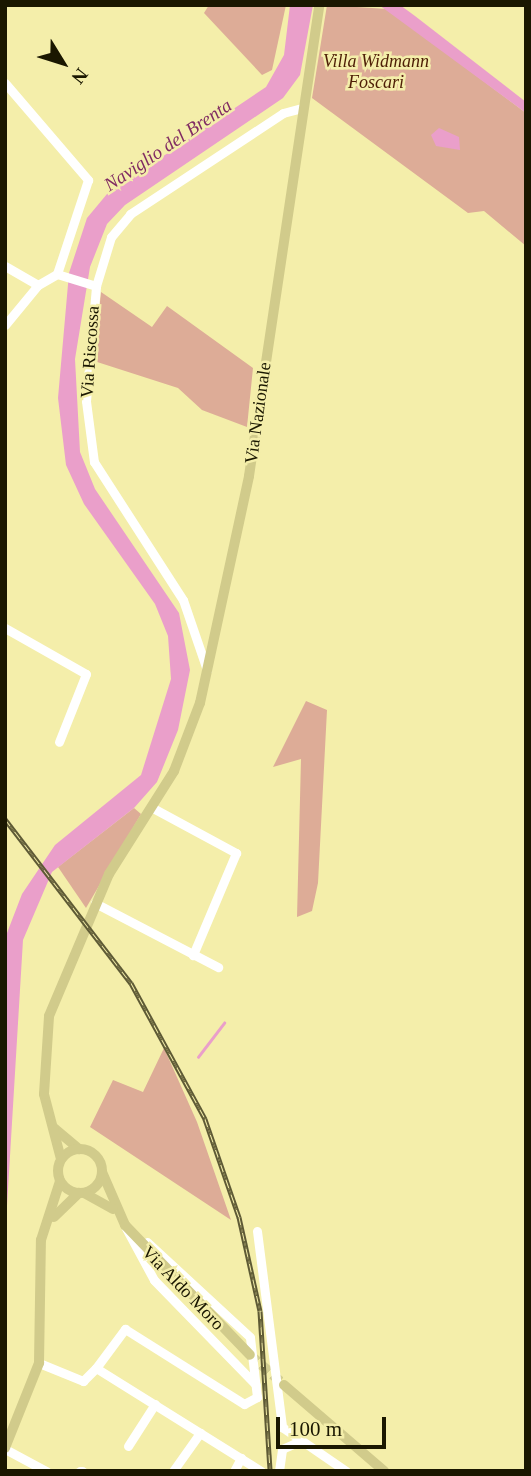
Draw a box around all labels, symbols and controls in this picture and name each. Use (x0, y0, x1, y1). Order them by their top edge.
north arrow (28, 28, 98, 98)
park label: Villa Widmann Foscari (323, 51, 429, 94)
text: N (67, 64, 92, 88)
water label: Naviglio del Brenta (100, 94, 236, 196)
street label: Via Riscossa (76, 305, 104, 399)
street label: Via Nazionale (240, 361, 276, 465)
street label: Via Aldo Moro (137, 1241, 229, 1335)
scale bar (279, 1402, 389, 1446)
text: 100 m (289, 1417, 342, 1441)

